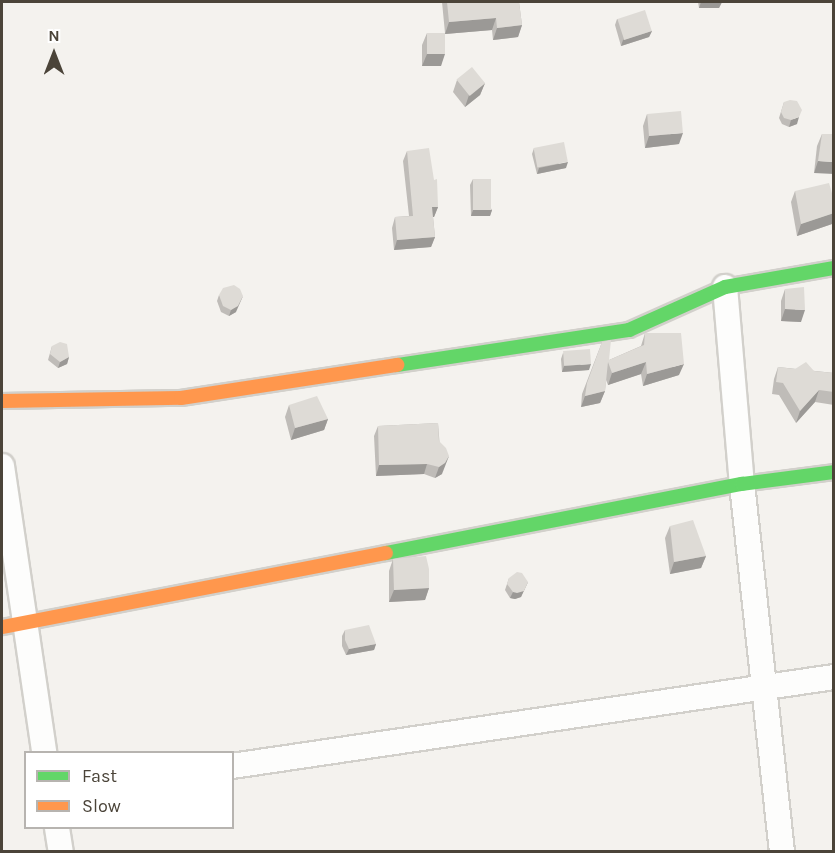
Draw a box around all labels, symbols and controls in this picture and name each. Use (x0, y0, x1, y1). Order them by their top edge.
north arrow (24, 24, 84, 84)
text: N (48, 26, 60, 45)
legend (24, 751, 234, 829)
text: Fast (82, 765, 117, 787)
text: Slow (82, 795, 121, 817)

